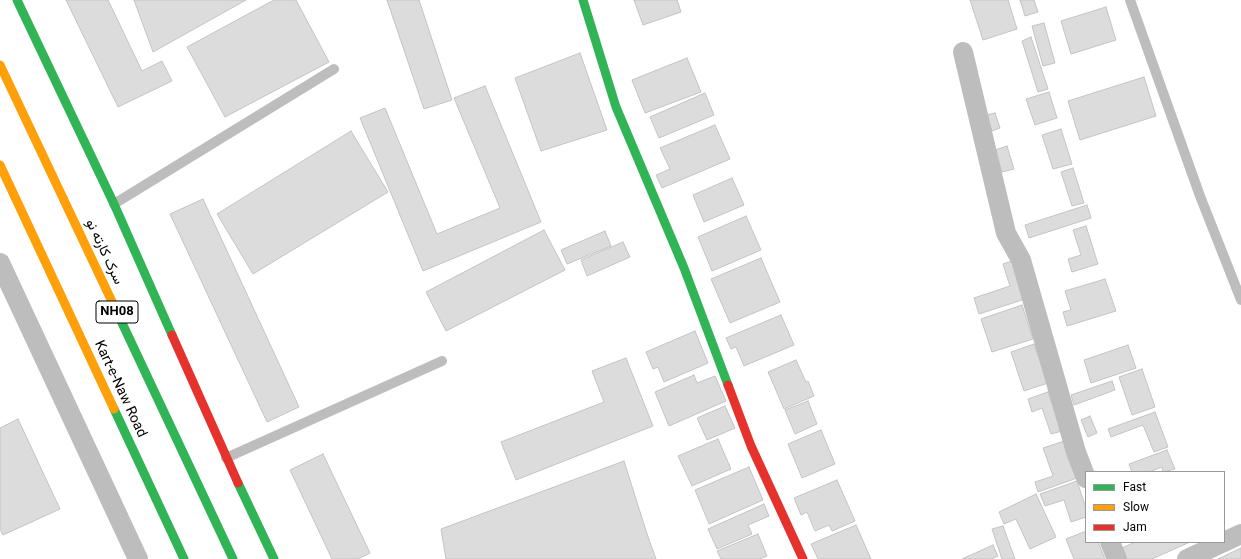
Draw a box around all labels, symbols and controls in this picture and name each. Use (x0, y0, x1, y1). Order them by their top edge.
street label: سرک کارته نو (82, 217, 126, 287)
road number: NH08 (96, 301, 138, 323)
street label: Kart-e-Naw Road (90, 338, 150, 440)
legend (1085, 471, 1225, 543)
text: Fast (1123, 480, 1146, 494)
text: Slow (1123, 500, 1149, 514)
text: Jam (1123, 520, 1147, 534)

